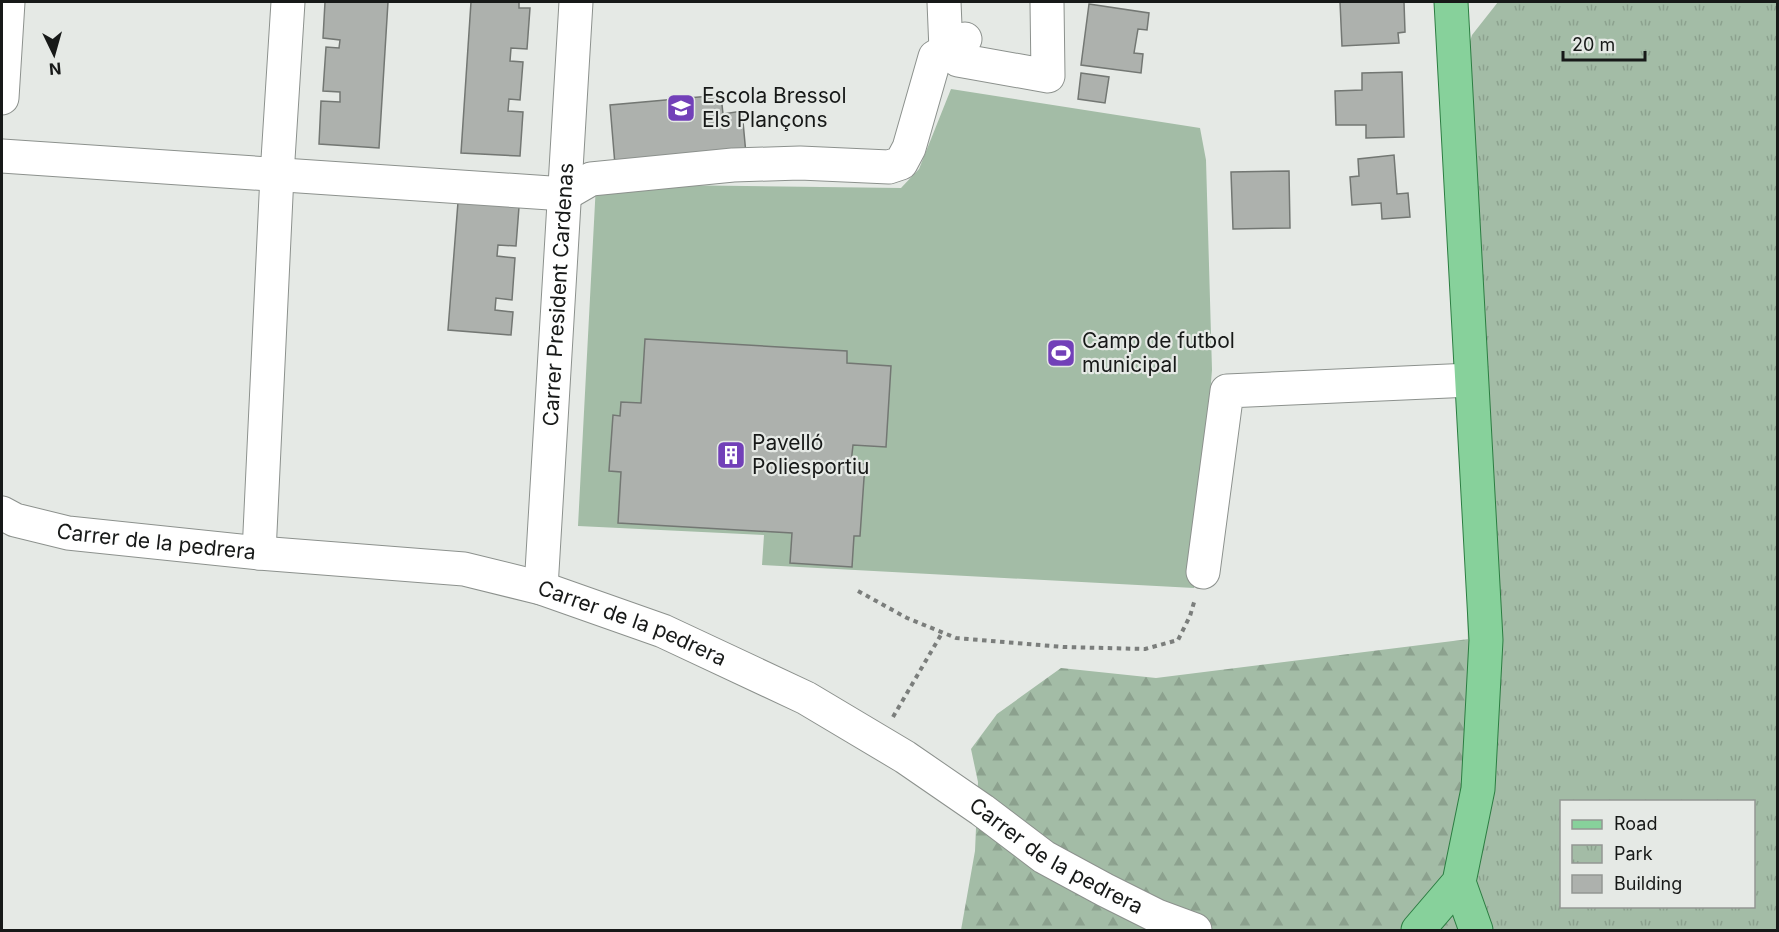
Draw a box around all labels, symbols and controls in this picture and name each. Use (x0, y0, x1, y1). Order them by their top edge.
north arrow (24, 24, 84, 84)
scale bar (1563, 24, 1646, 62)
text: 20 m (1572, 34, 1615, 55)
text: N (48, 58, 62, 79)
place label: Escola Bressol Els Plançons (702, 83, 846, 132)
school or university icon: Escola Bressol Els Plançons (665, 92, 697, 124)
street label: Carrer President Cardenas (538, 162, 578, 427)
place label: Camp de futbol municipal (1082, 328, 1235, 377)
sports icon: Camp de futbol municipal (1045, 337, 1077, 369)
place label: Pavelló Poliesportiu (752, 430, 869, 479)
building icon: Pavelló Poliesportiu (715, 439, 747, 471)
street label: Carrer de la pedrera (54, 518, 257, 565)
street label: Carrer de la pedrera (535, 575, 731, 671)
street label: Carrer de la pedrera (965, 792, 1147, 919)
legend (1560, 800, 1755, 908)
text: Road (1614, 813, 1657, 834)
text: Park (1614, 843, 1653, 864)
text: Building (1614, 873, 1682, 894)

